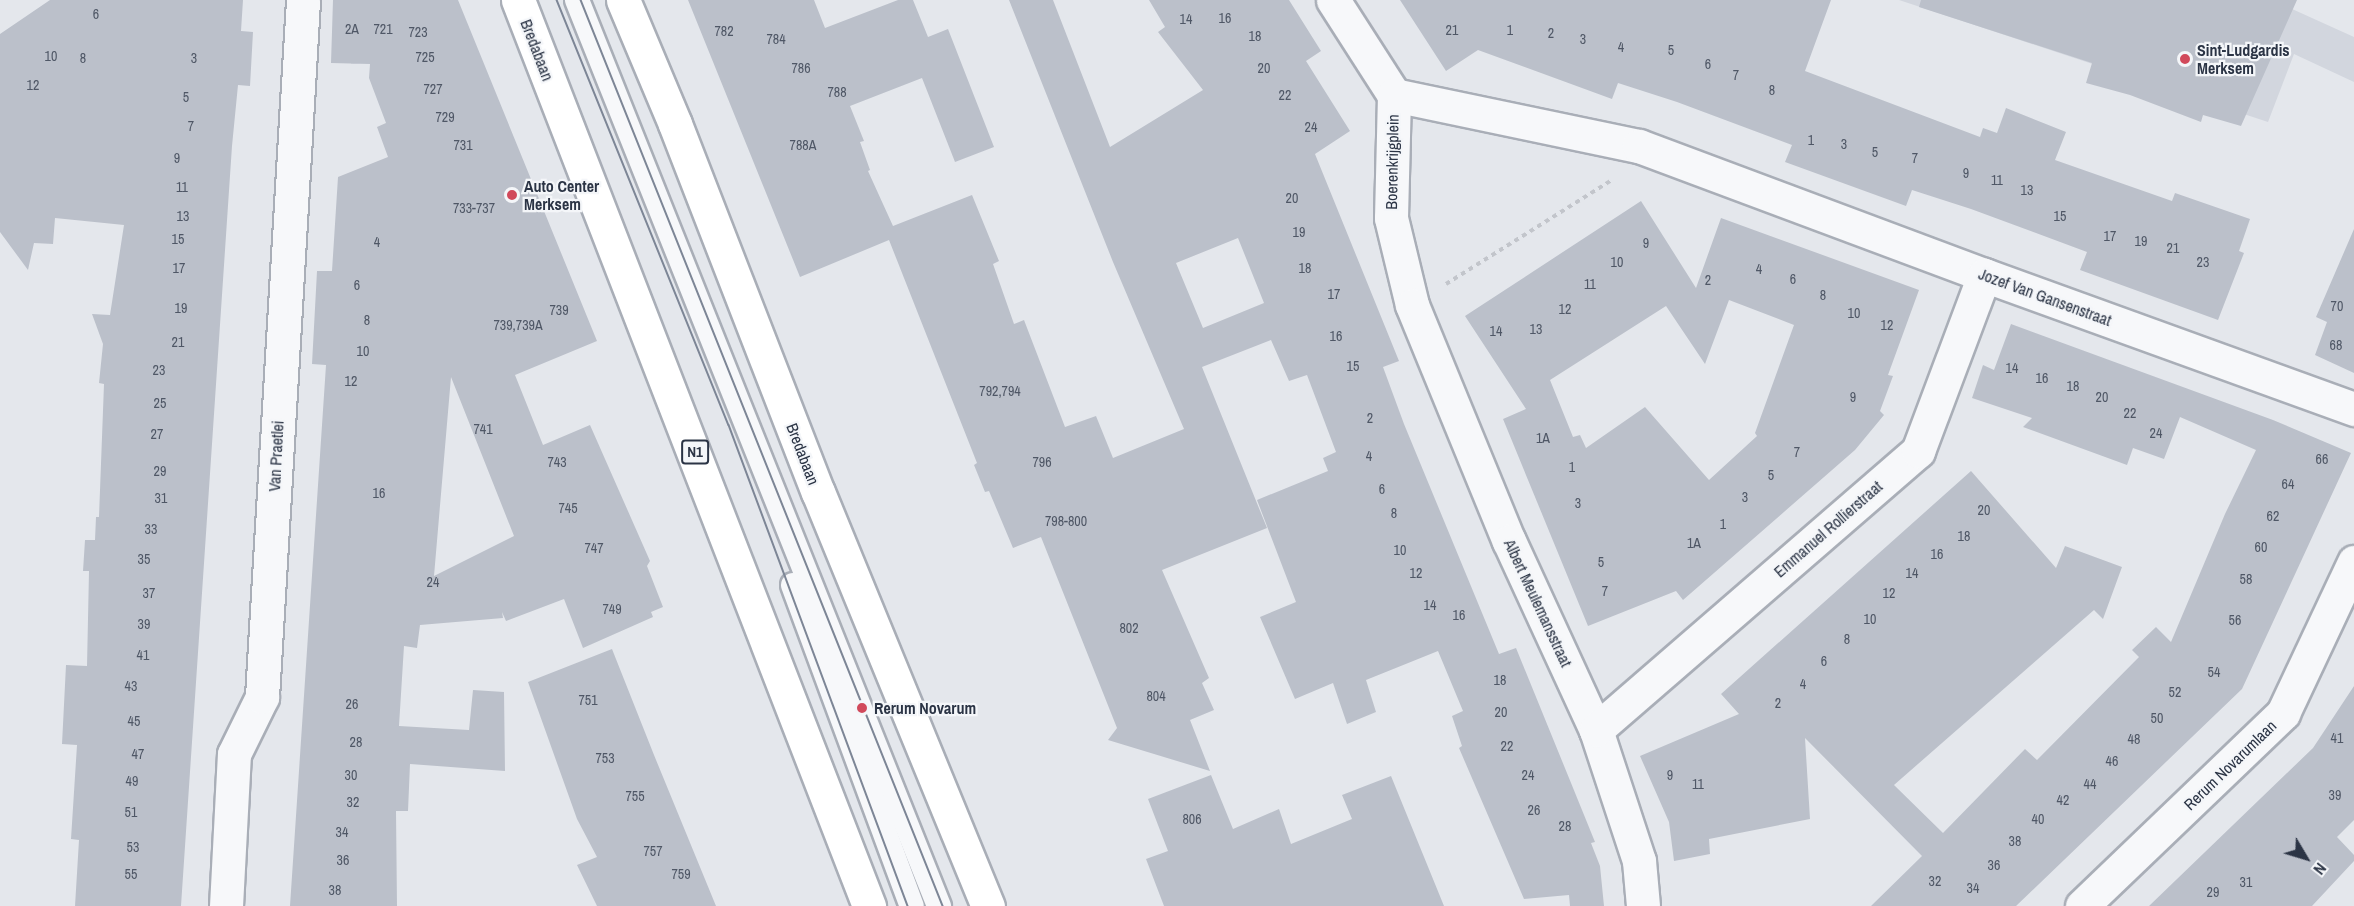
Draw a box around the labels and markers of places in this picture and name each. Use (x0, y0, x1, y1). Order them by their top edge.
place label: Sint-Ludgardis Merksem (2197, 40, 2290, 78)
marker: Sint-Ludgardis Merksem (2178, 52, 2192, 66)
place label: Auto Center Merksem (524, 176, 599, 214)
marker: Auto Center Merksem (505, 188, 519, 202)
place label: Rerum Novarum (874, 698, 976, 718)
marker: Rerum Novarum (855, 701, 869, 715)

